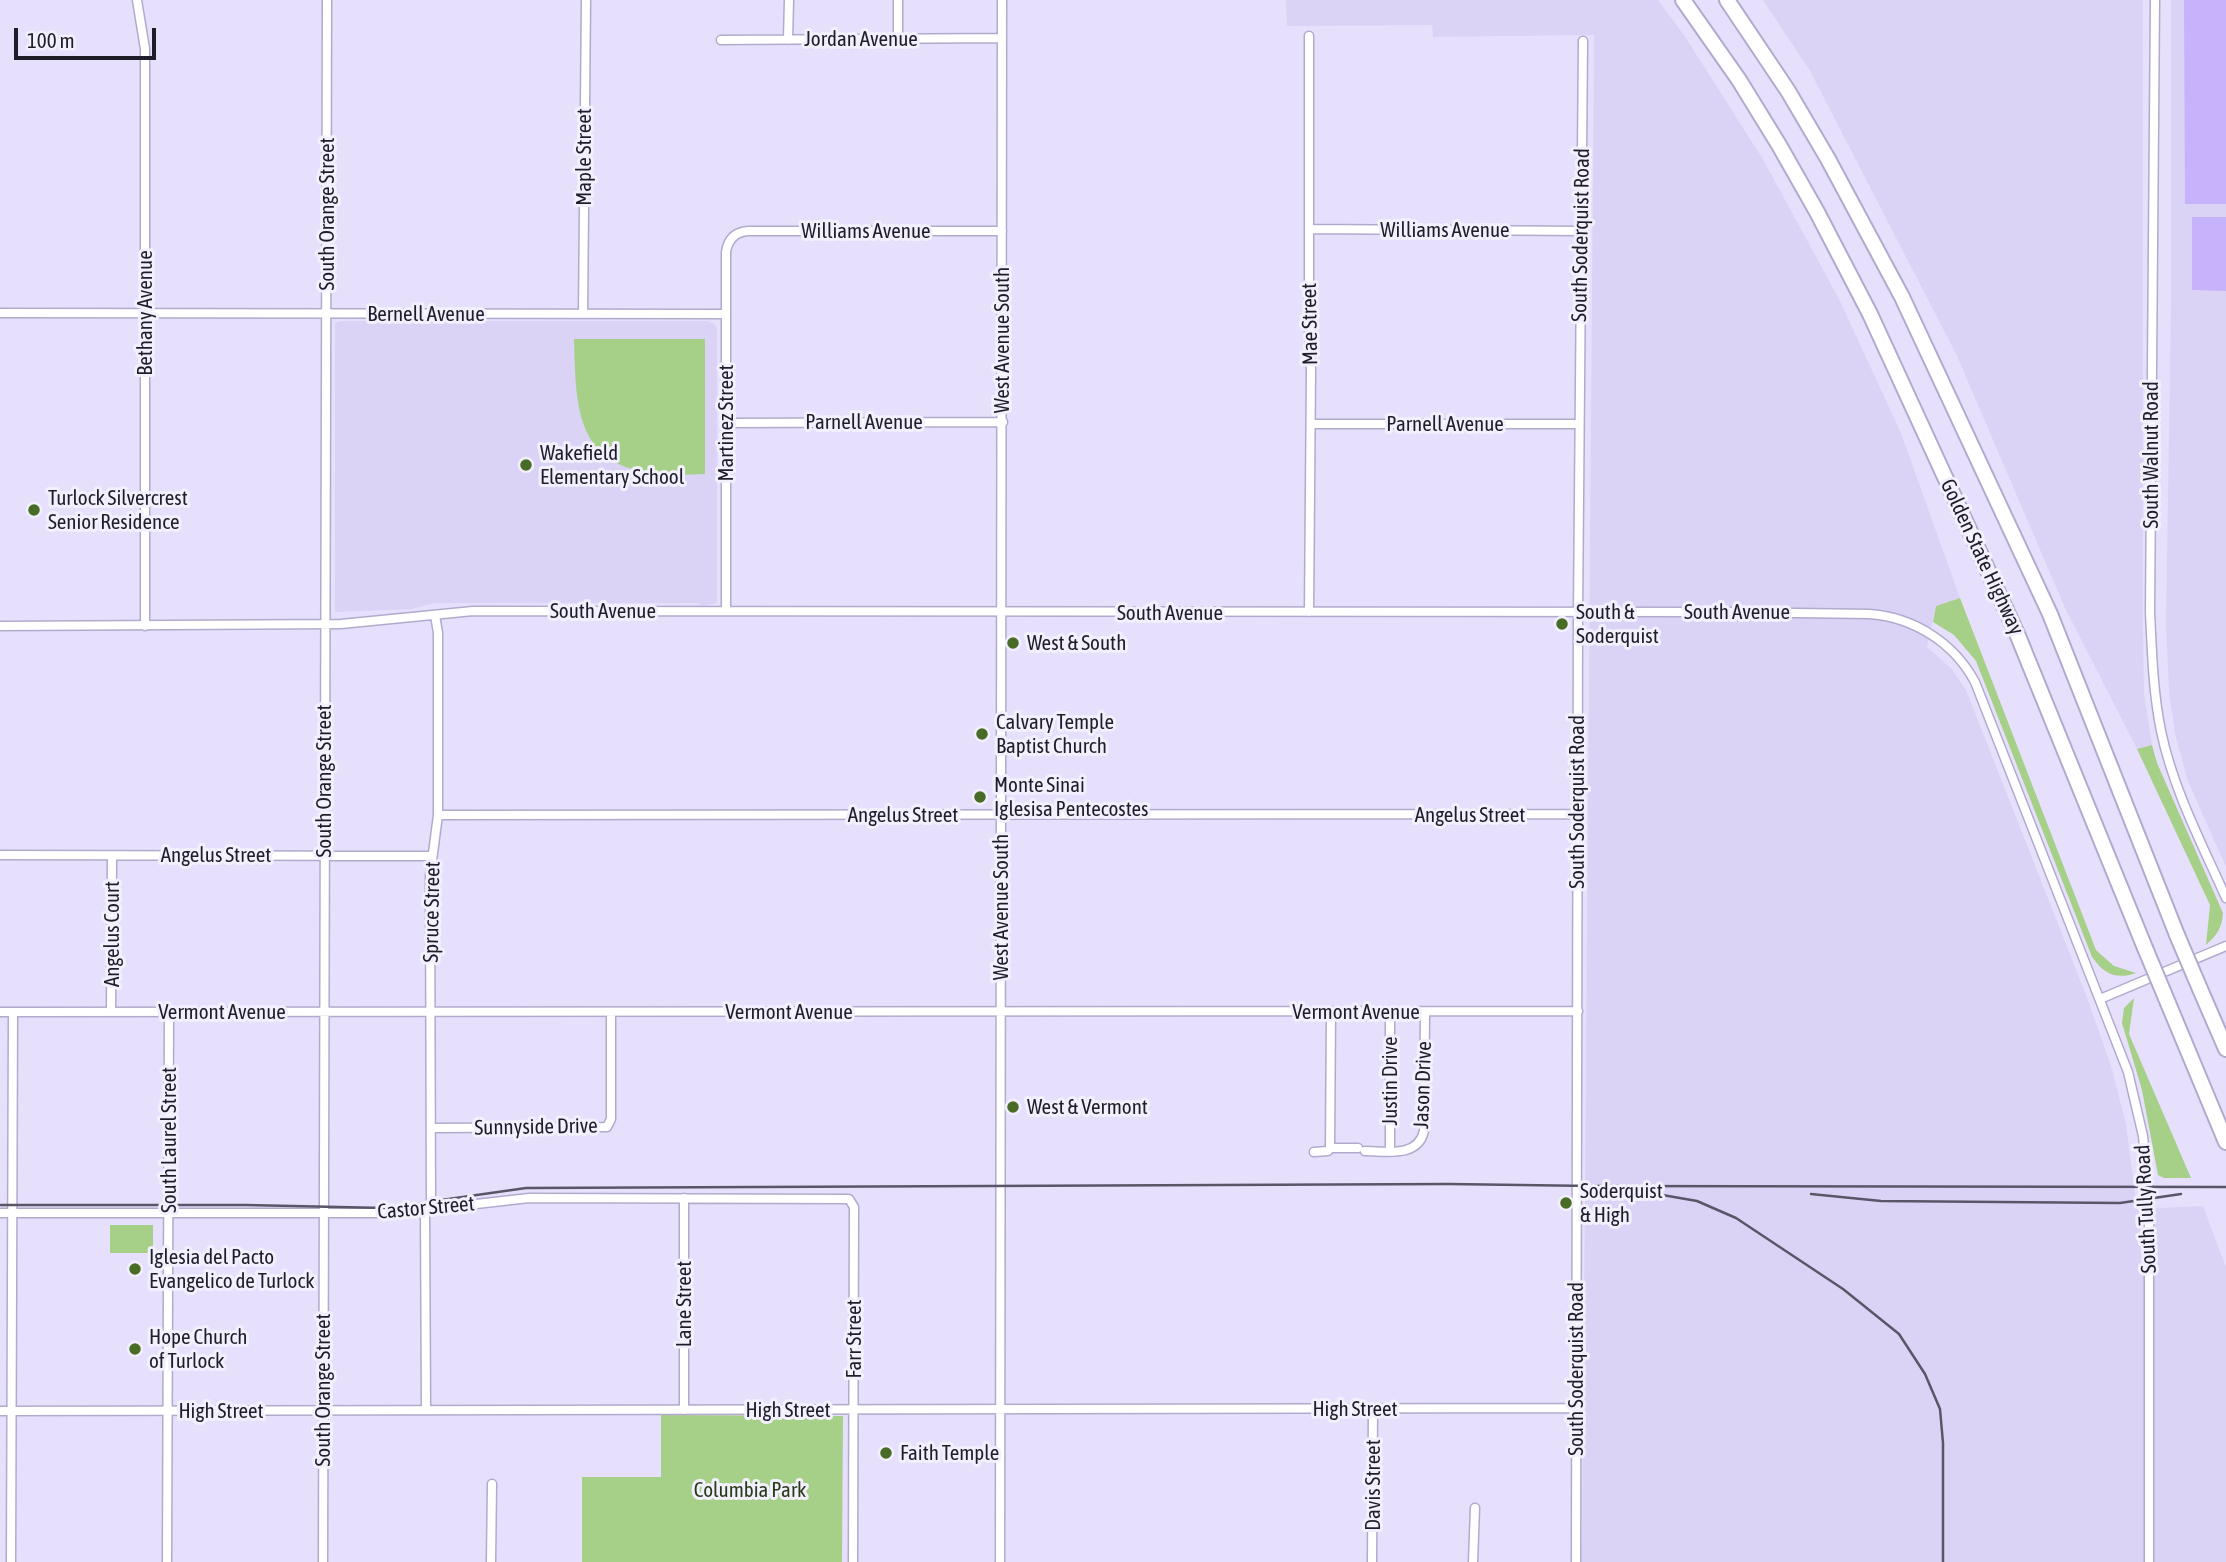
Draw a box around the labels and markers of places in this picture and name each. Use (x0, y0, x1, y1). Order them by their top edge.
place label: Wakefield Elementary School (540, 440, 684, 490)
marker: Wakefield Elementary School (518, 457, 534, 473)
place label: Turlock Silvercrest Senior Residence (48, 485, 188, 535)
marker: Turlock Silvercrest Senior Residence (26, 502, 42, 518)
place label: South & Soderquist (1576, 599, 1659, 649)
marker: South & Soderquist (1554, 616, 1570, 632)
place label: West & South (1027, 630, 1126, 656)
marker: West & South (1005, 635, 1021, 651)
place label: Calvary Temple Baptist Church (996, 709, 1114, 759)
marker: Calvary Temple Baptist Church (974, 726, 990, 742)
place label: Monte Sinai Iglesisa Pentecostes (994, 772, 1148, 822)
marker: Monte Sinai Iglesisa Pentecostes (972, 789, 988, 805)
place label: West & Vermont (1027, 1094, 1148, 1120)
marker: West & Vermont (1005, 1099, 1021, 1115)
place label: Soderquist & High (1580, 1178, 1663, 1228)
marker: Soderquist & High (1558, 1195, 1574, 1211)
place label: Iglesia del Pacto Evangelico de Turlock (149, 1244, 315, 1294)
marker: Iglesia del Pacto Evangelico de Turlock (127, 1261, 143, 1277)
place label: Hope Church of Turlock (149, 1324, 247, 1374)
marker: Hope Church of Turlock (127, 1341, 143, 1357)
place label: Faith Temple (900, 1440, 999, 1466)
marker: Faith Temple (878, 1445, 894, 1461)

